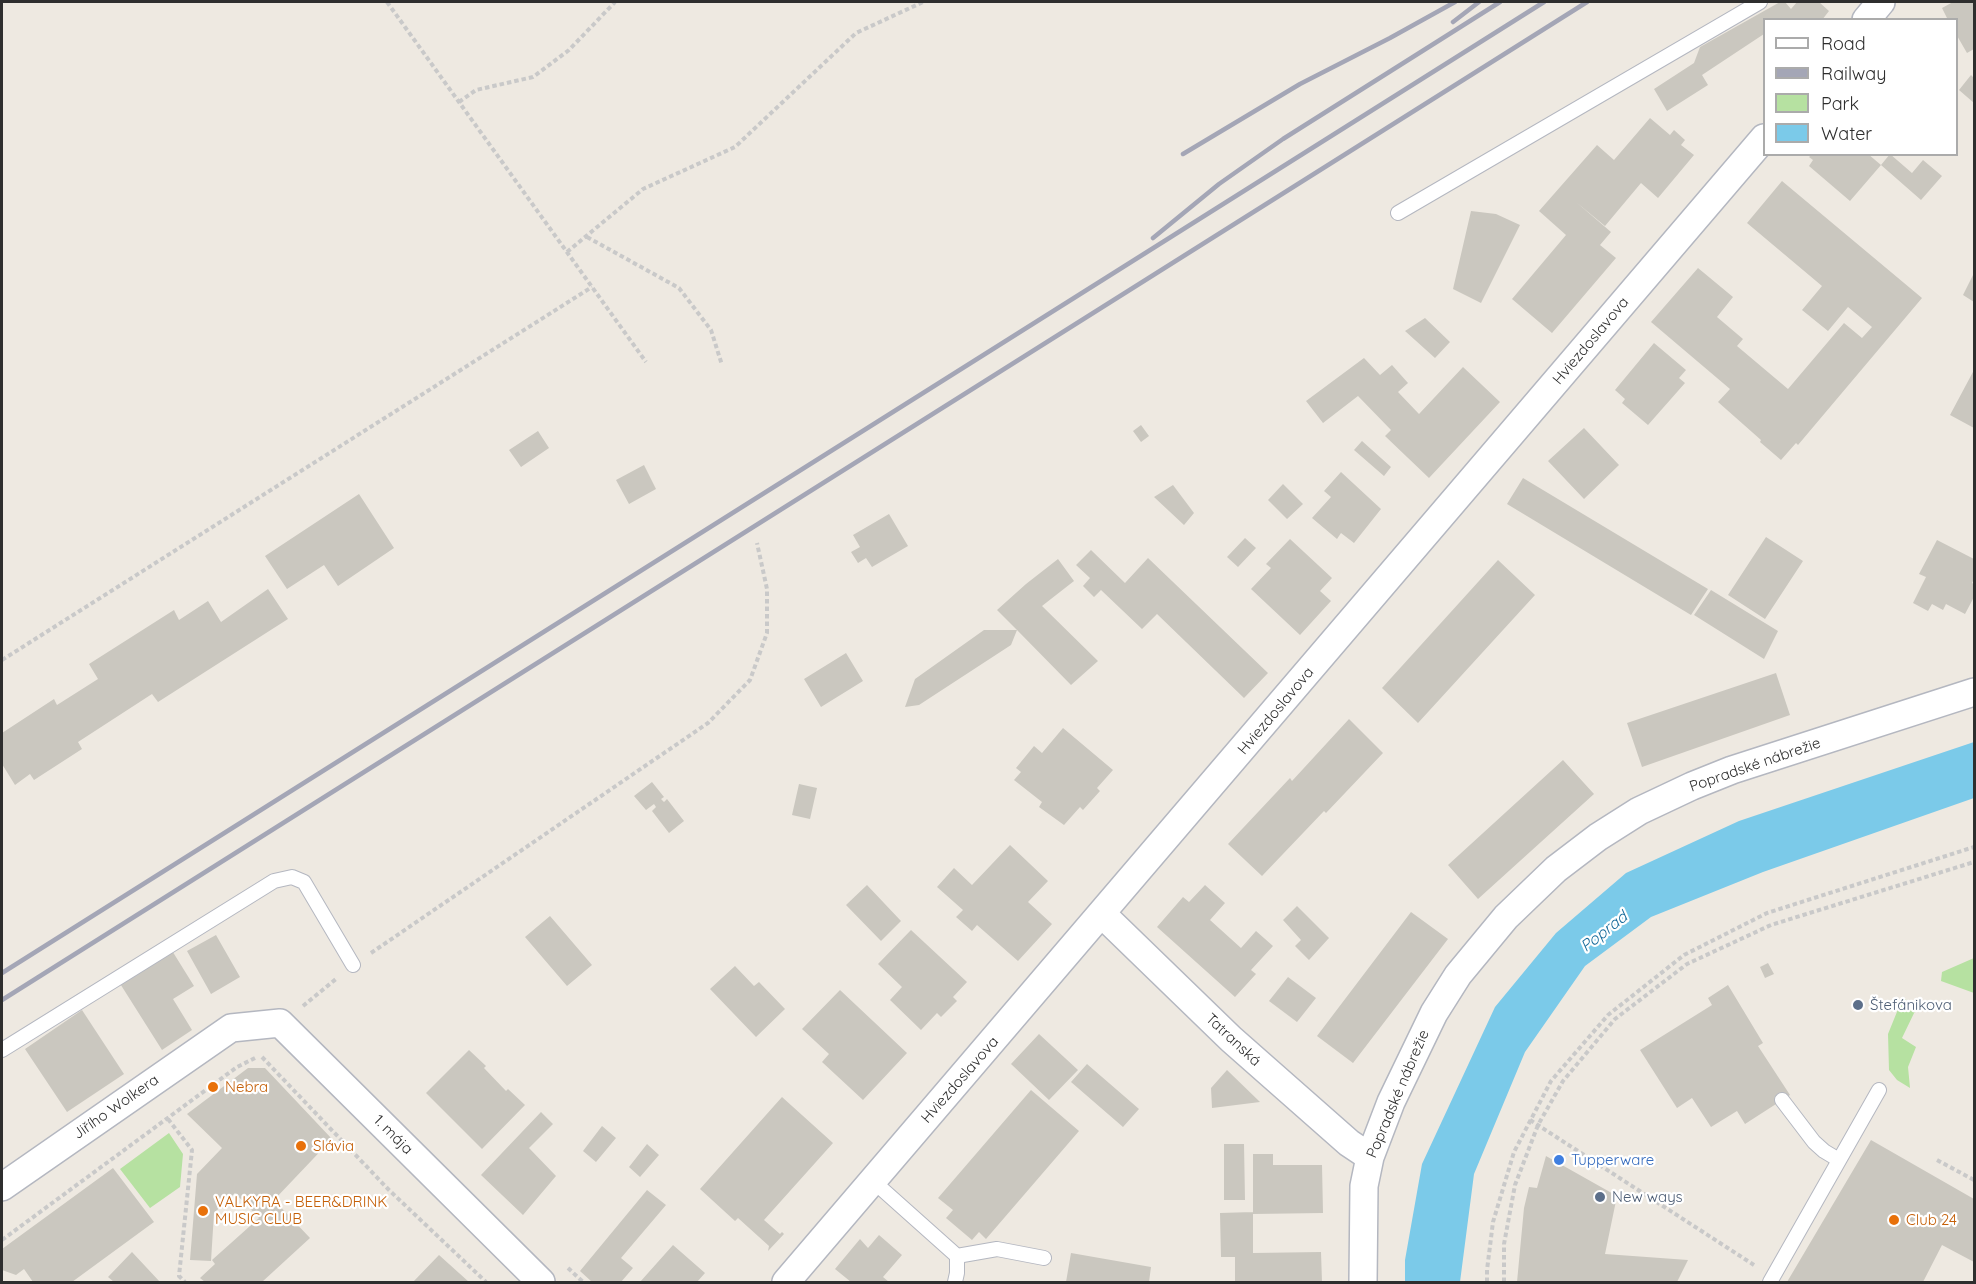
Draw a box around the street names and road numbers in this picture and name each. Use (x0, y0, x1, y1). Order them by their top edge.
street label: Hviezdoslavova (1549, 294, 1633, 388)
street label: Hviezdoslavova (1234, 664, 1318, 758)
street label: Popradské nábrežie (1687, 734, 1823, 796)
street label: Tatranská (1202, 1010, 1264, 1070)
street label: Popradské nábrežie (1363, 1027, 1433, 1161)
street label: Hviezdoslavova (918, 1033, 1002, 1127)
street label: Jiřího Wolkera (70, 1071, 162, 1143)
street label: 1. mája (370, 1112, 416, 1158)

